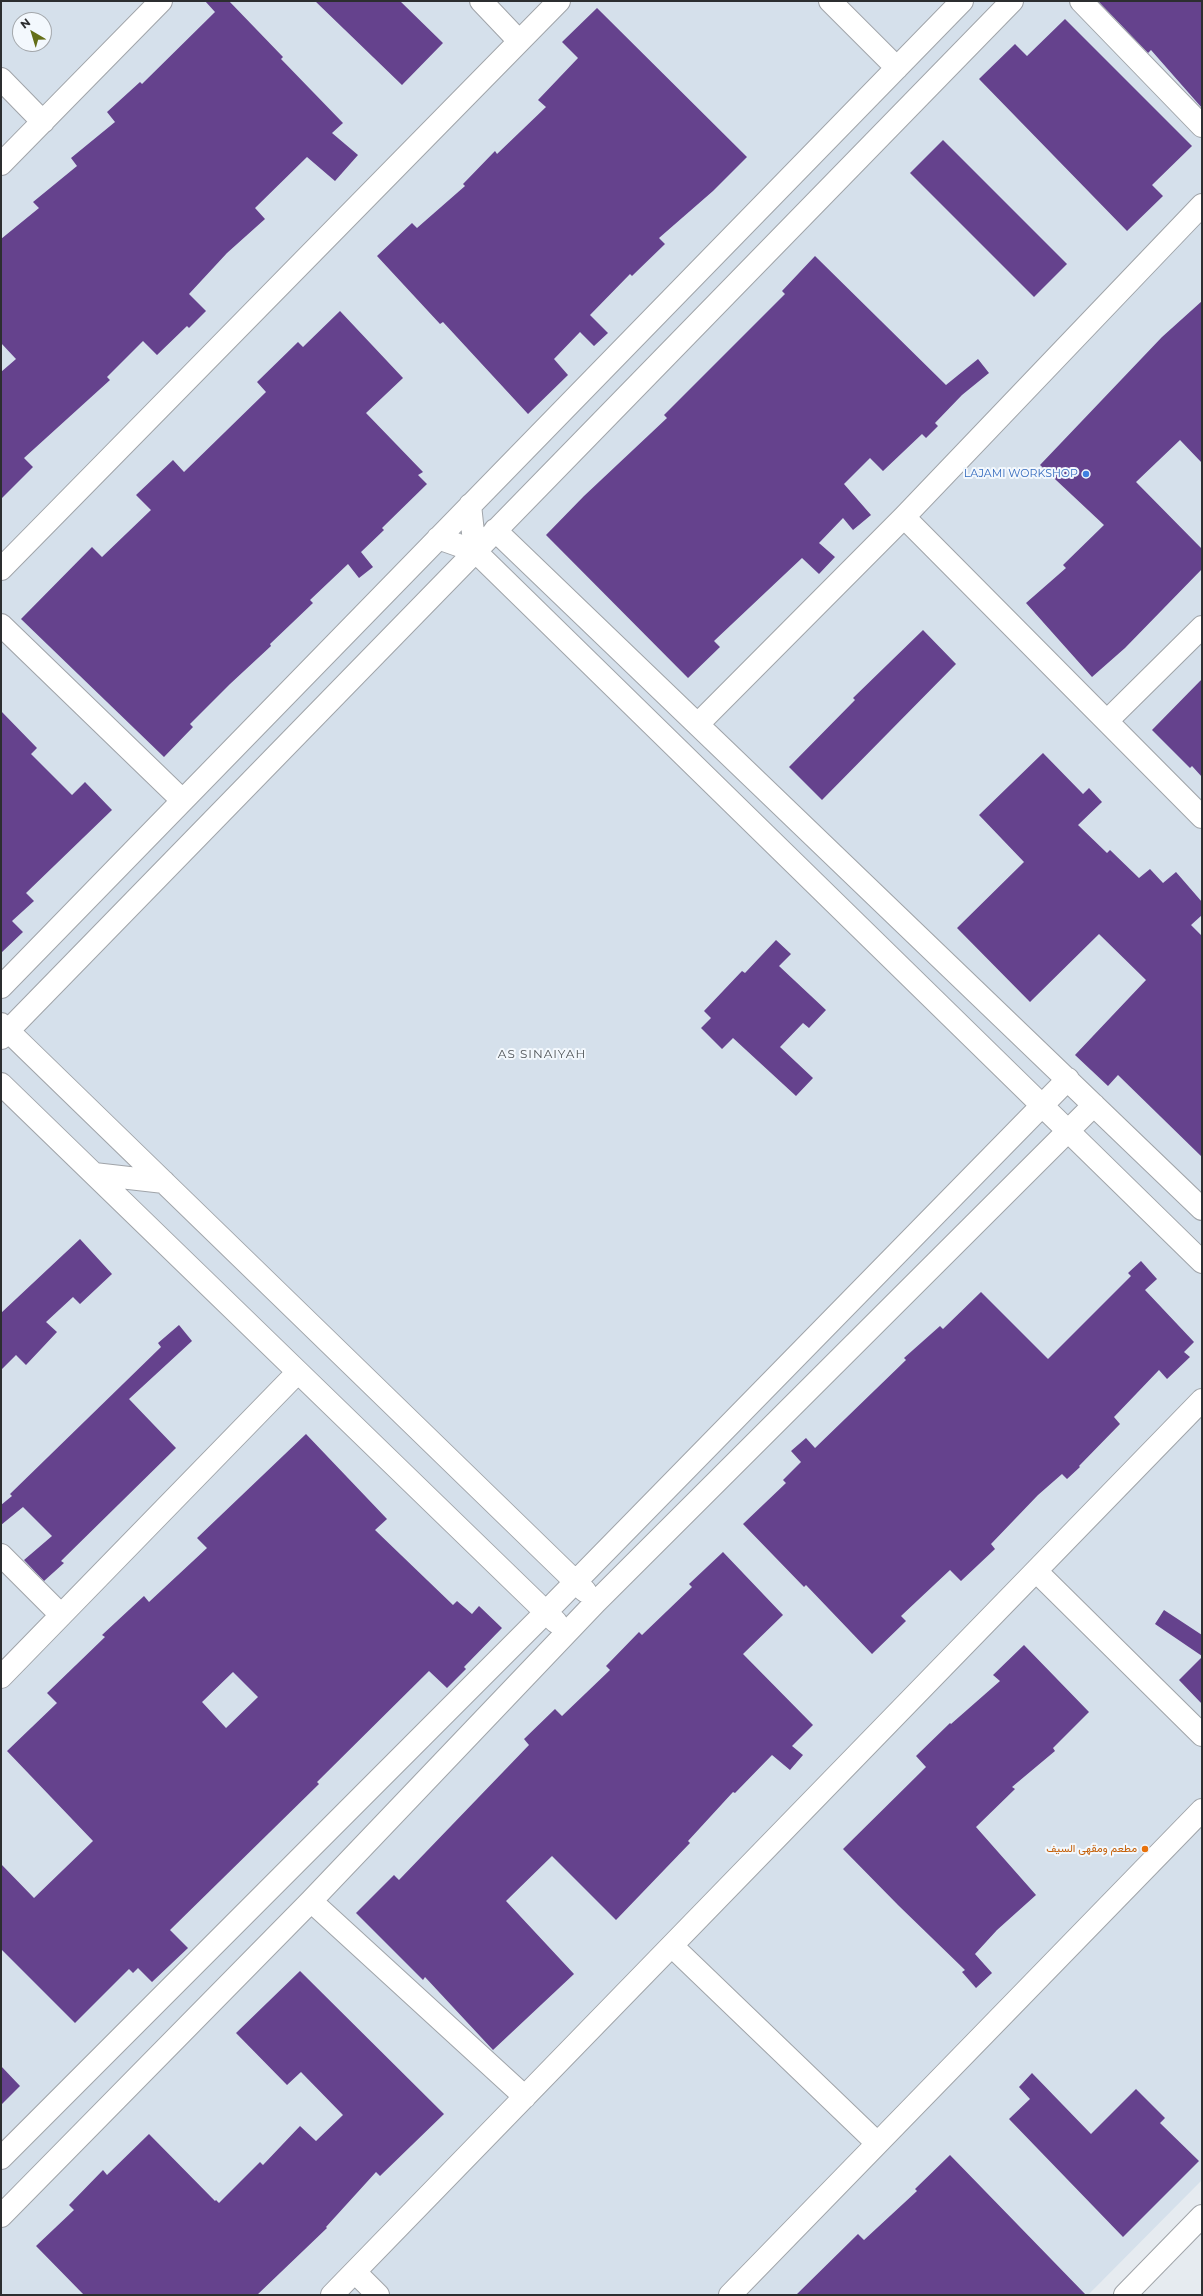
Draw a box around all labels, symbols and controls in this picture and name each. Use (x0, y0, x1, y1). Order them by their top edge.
north arrow (12, 12, 52, 52)
text: N (17, 15, 33, 32)
place label: LAJAMI WORKSHOP (964, 467, 1078, 481)
marker: LAJAMI WORKSHOP (1081, 469, 1091, 479)
district label: AS SINAIYAH (498, 1047, 586, 1061)
place label: مطعم ومقهى السيف (1046, 1842, 1137, 1856)
marker: مطعم ومقهى السيف (1140, 1844, 1150, 1854)

